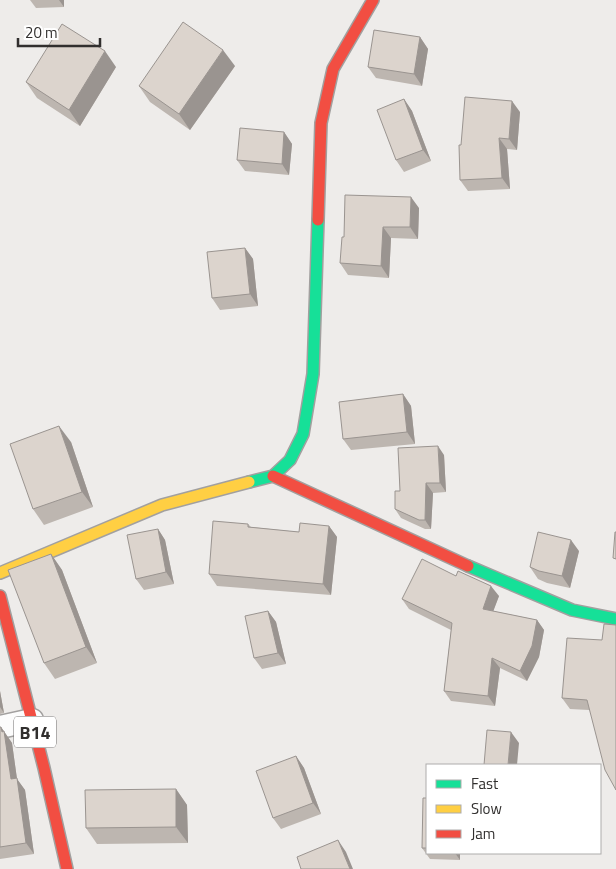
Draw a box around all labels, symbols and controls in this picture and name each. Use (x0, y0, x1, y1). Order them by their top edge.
scale bar (18, 15, 100, 47)
text: 20 m (25, 21, 58, 44)
road number: B14 (14, 716, 56, 748)
legend (426, 764, 601, 854)
text: Fast (471, 772, 499, 795)
text: Slow (471, 797, 502, 820)
text: Jam (471, 822, 495, 845)

